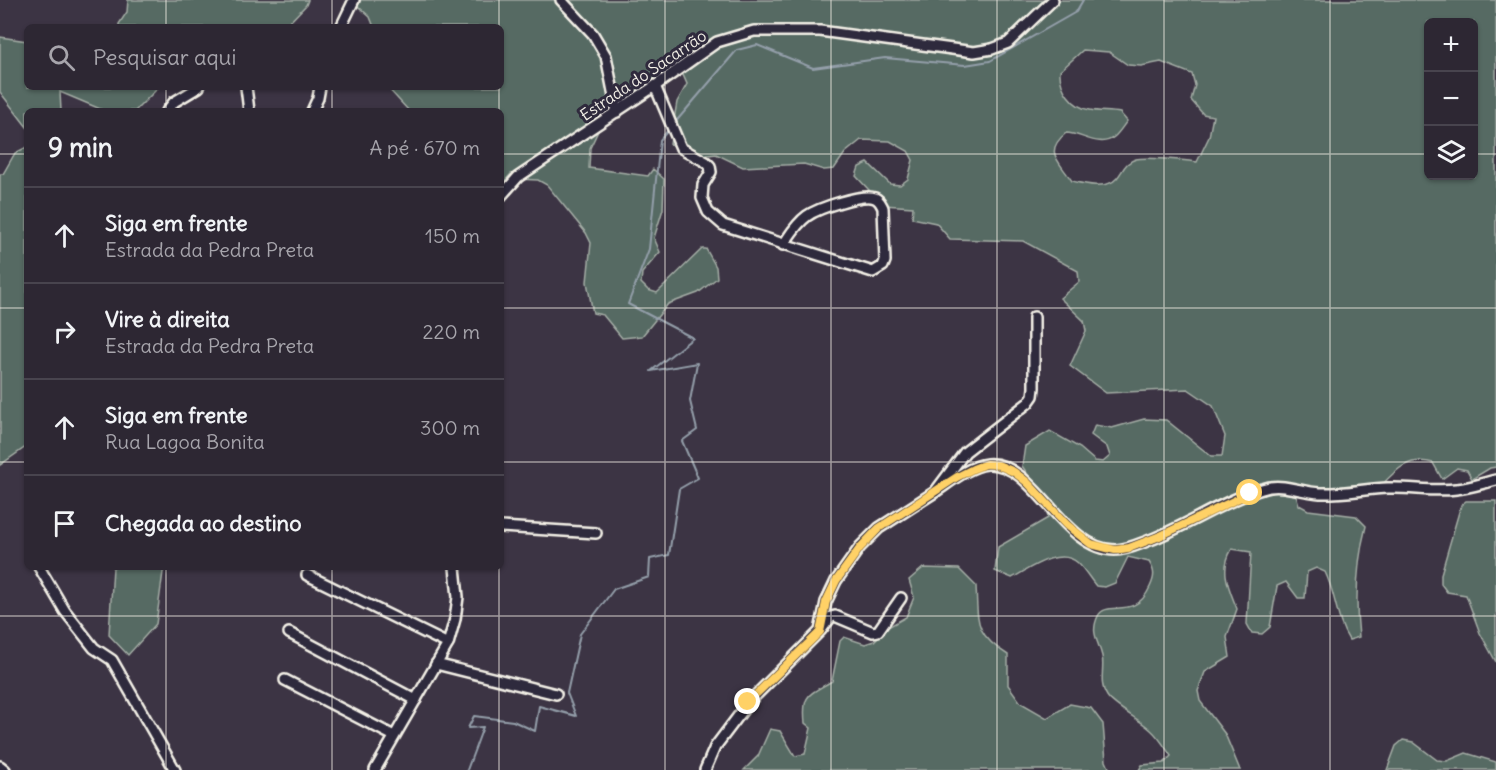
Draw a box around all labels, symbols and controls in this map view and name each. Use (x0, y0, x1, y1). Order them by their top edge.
map controls (1424, 18, 1478, 180)
button: + (1424, 18, 1478, 72)
search box (24, 24, 504, 90)
street label: Estrada do Sacarrão (576, 25, 710, 125)
icon: search (45, 41, 78, 74)
text: Pesquisar aqui (93, 43, 236, 71)
button: − (1424, 72, 1478, 126)
button: layers (1424, 126, 1478, 180)
text: 9 min (48, 131, 113, 164)
text: A pé · 670 m (369, 135, 480, 160)
text: Siga em frente (105, 209, 248, 237)
icon: ahead (48, 219, 81, 252)
text: 150 m (425, 223, 480, 248)
text: Estrada da Pedra Preta (105, 237, 314, 262)
text: Vire à direita (105, 305, 230, 333)
icon: right (48, 315, 81, 348)
text: 220 m (423, 319, 480, 344)
text: Estrada da Pedra Preta (105, 333, 314, 358)
text: Siga em frente (105, 401, 248, 429)
icon: ahead (48, 411, 81, 444)
text: 300 m (420, 415, 480, 440)
text: Rua Lagoa Bonita (105, 429, 265, 454)
route start (1236, 479, 1262, 505)
icon: arrive (48, 507, 81, 540)
text: Chegada ao destino (105, 509, 302, 537)
route end (734, 688, 760, 714)

